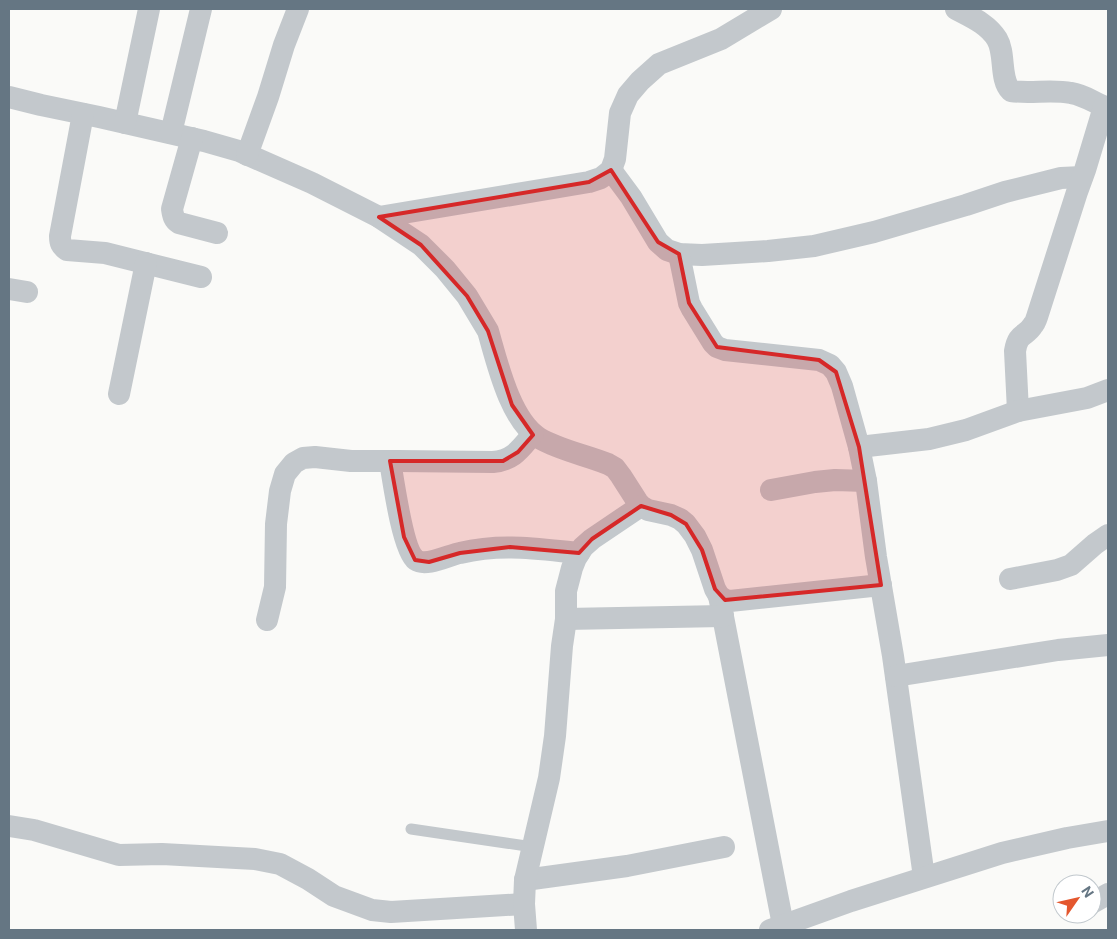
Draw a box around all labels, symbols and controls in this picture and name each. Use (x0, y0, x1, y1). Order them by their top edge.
north arrow (1052, 874, 1102, 924)
text: N (1078, 883, 1097, 900)

